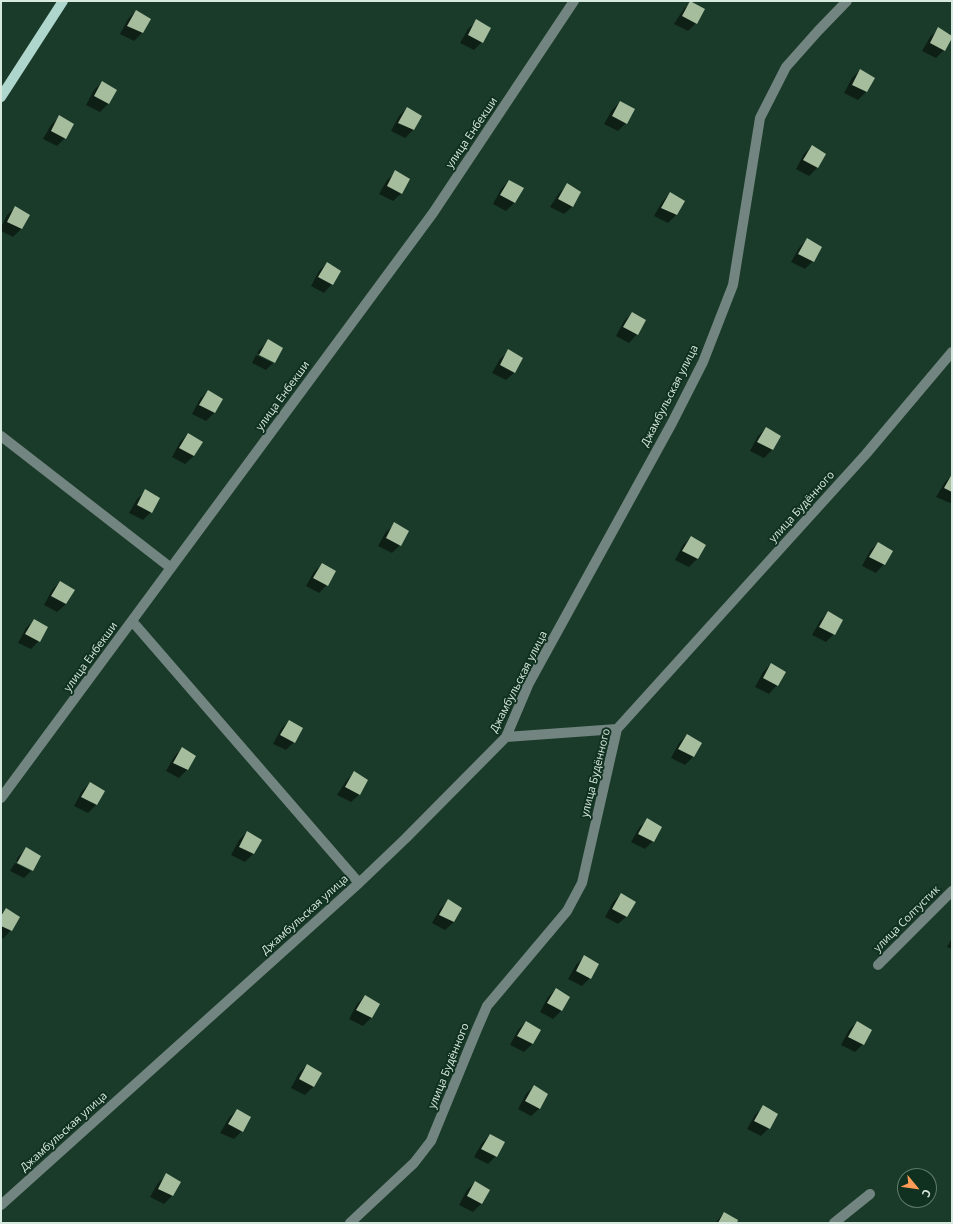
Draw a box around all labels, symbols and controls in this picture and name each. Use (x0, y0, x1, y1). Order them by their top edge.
street label: улица Енбекши (443, 95, 501, 171)
street label: Джамбульская улица (639, 343, 701, 449)
street label: улица Енбекши (253, 359, 313, 433)
street label: улица Будённого (767, 469, 837, 545)
street label: улица Енбекши (61, 620, 121, 694)
street label: Джамбульская улица (488, 629, 550, 735)
street label: улица Будённого (579, 727, 613, 819)
street label: Джамбульская улица (259, 872, 351, 958)
street label: улица Солтустик (871, 883, 943, 955)
street label: улица Будённого (426, 1021, 472, 1111)
street label: Джамбульская улица (18, 1089, 110, 1175)
north arrow (897, 1168, 937, 1208)
text: С (919, 1187, 935, 1200)

